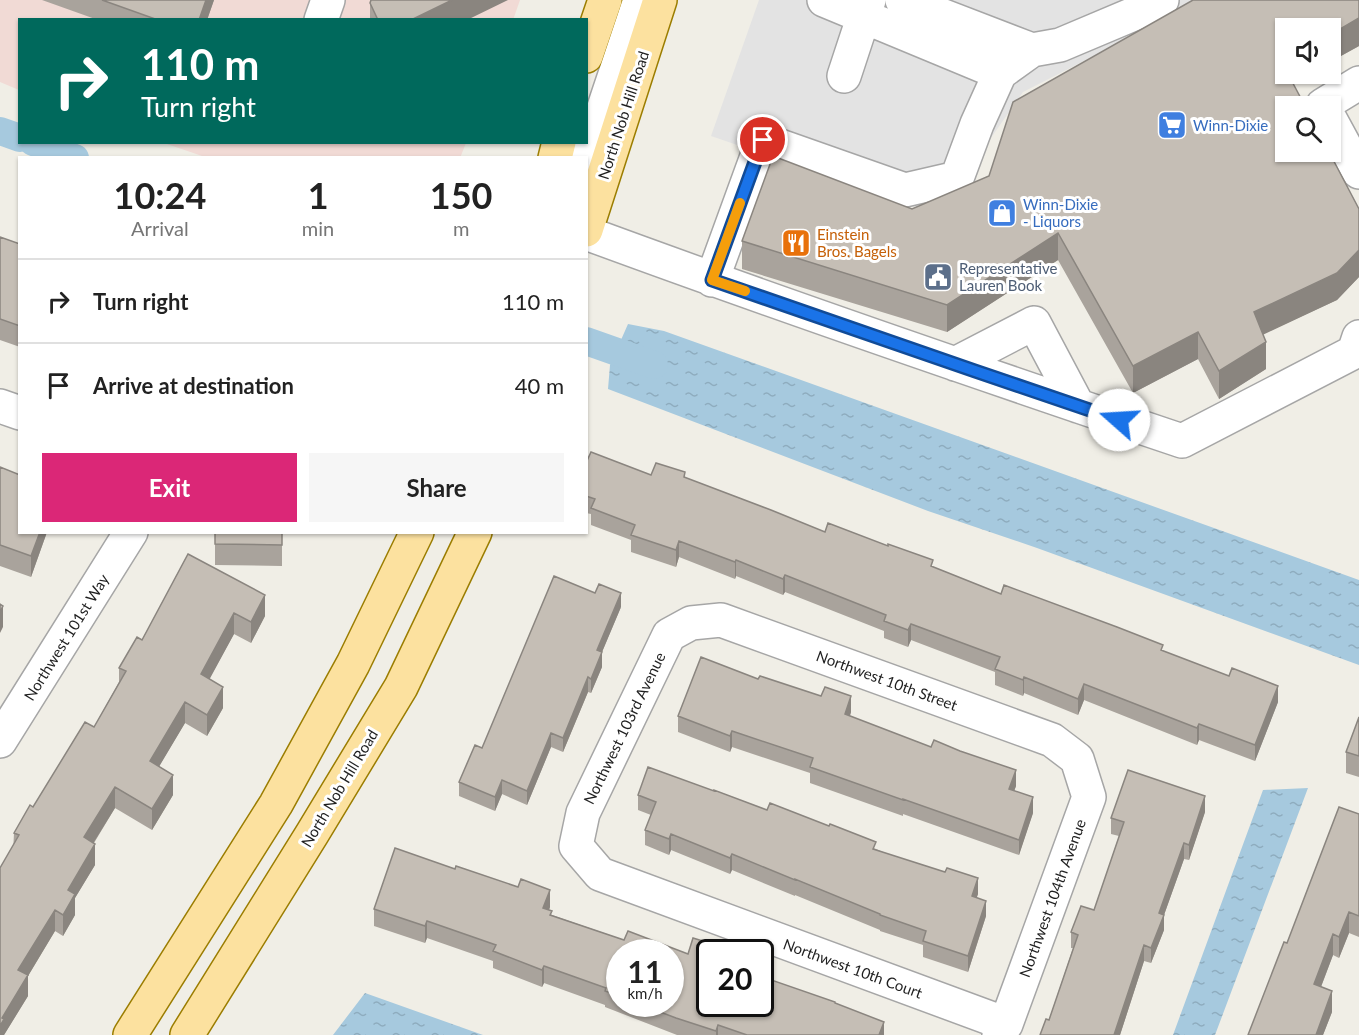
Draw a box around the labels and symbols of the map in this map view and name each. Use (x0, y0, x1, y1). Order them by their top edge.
street label: North Nob Hill Road (594, 49, 652, 181)
supermarket icon: Winn-Dixie (1156, 109, 1188, 141)
pin (737, 114, 788, 165)
place label: Winn-Dixie (1193, 116, 1268, 134)
place label: Winn-Dixie - Liquors (1023, 195, 1098, 230)
shop icon: Winn-Dixie - Liquors (986, 197, 1018, 229)
place label: Einstein Bros. Bagels (817, 225, 897, 260)
restaurant icon: Einstein Bros. Bagels (780, 227, 812, 259)
place label: Representative Lauren Book (959, 259, 1057, 294)
public building icon: Representative Lauren Book (922, 261, 954, 293)
position arrow (1087, 388, 1151, 452)
street label: Northwest 101st Way (20, 570, 112, 703)
street label: Northwest 10th Street (814, 646, 961, 714)
street label: Northwest 103rd Avenue (579, 649, 669, 807)
street label: North Nob Hill Road (297, 726, 381, 850)
street label: Northwest 104th Avenue (1015, 816, 1089, 980)
street label: Northwest 10th Court (781, 934, 926, 1002)
speed limit sign: 20 (696, 939, 774, 1017)

